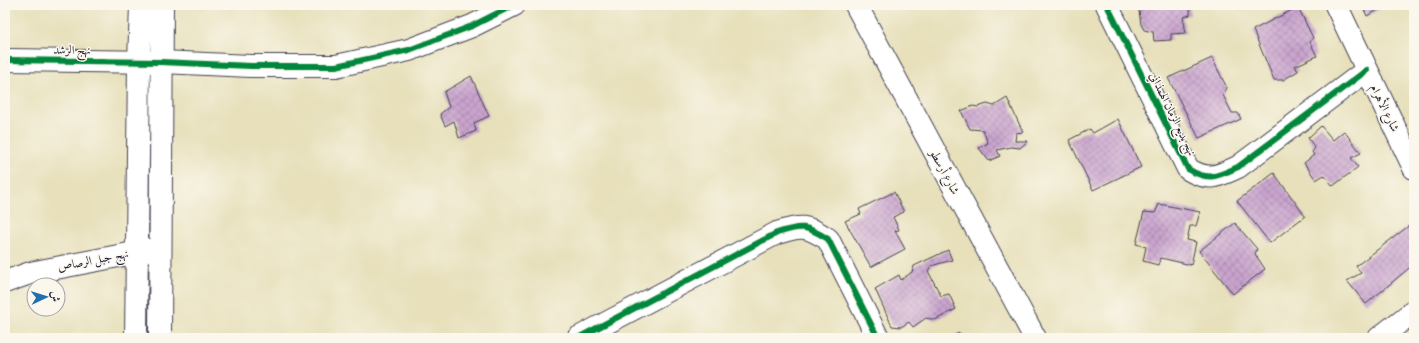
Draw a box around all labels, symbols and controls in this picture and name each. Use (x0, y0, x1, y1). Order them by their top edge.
street label: نهج الرشد (53, 42, 91, 61)
street label: نهج بديع الزمان الهمذاني (1143, 70, 1200, 160)
street label: شارع الأهرام (1364, 81, 1404, 136)
street label: شارع أرسطو (923, 146, 964, 199)
street label: نهج جبل الرصاص (56, 245, 130, 278)
north arrow (26, 277, 66, 317)
text: ش (48, 290, 63, 302)

